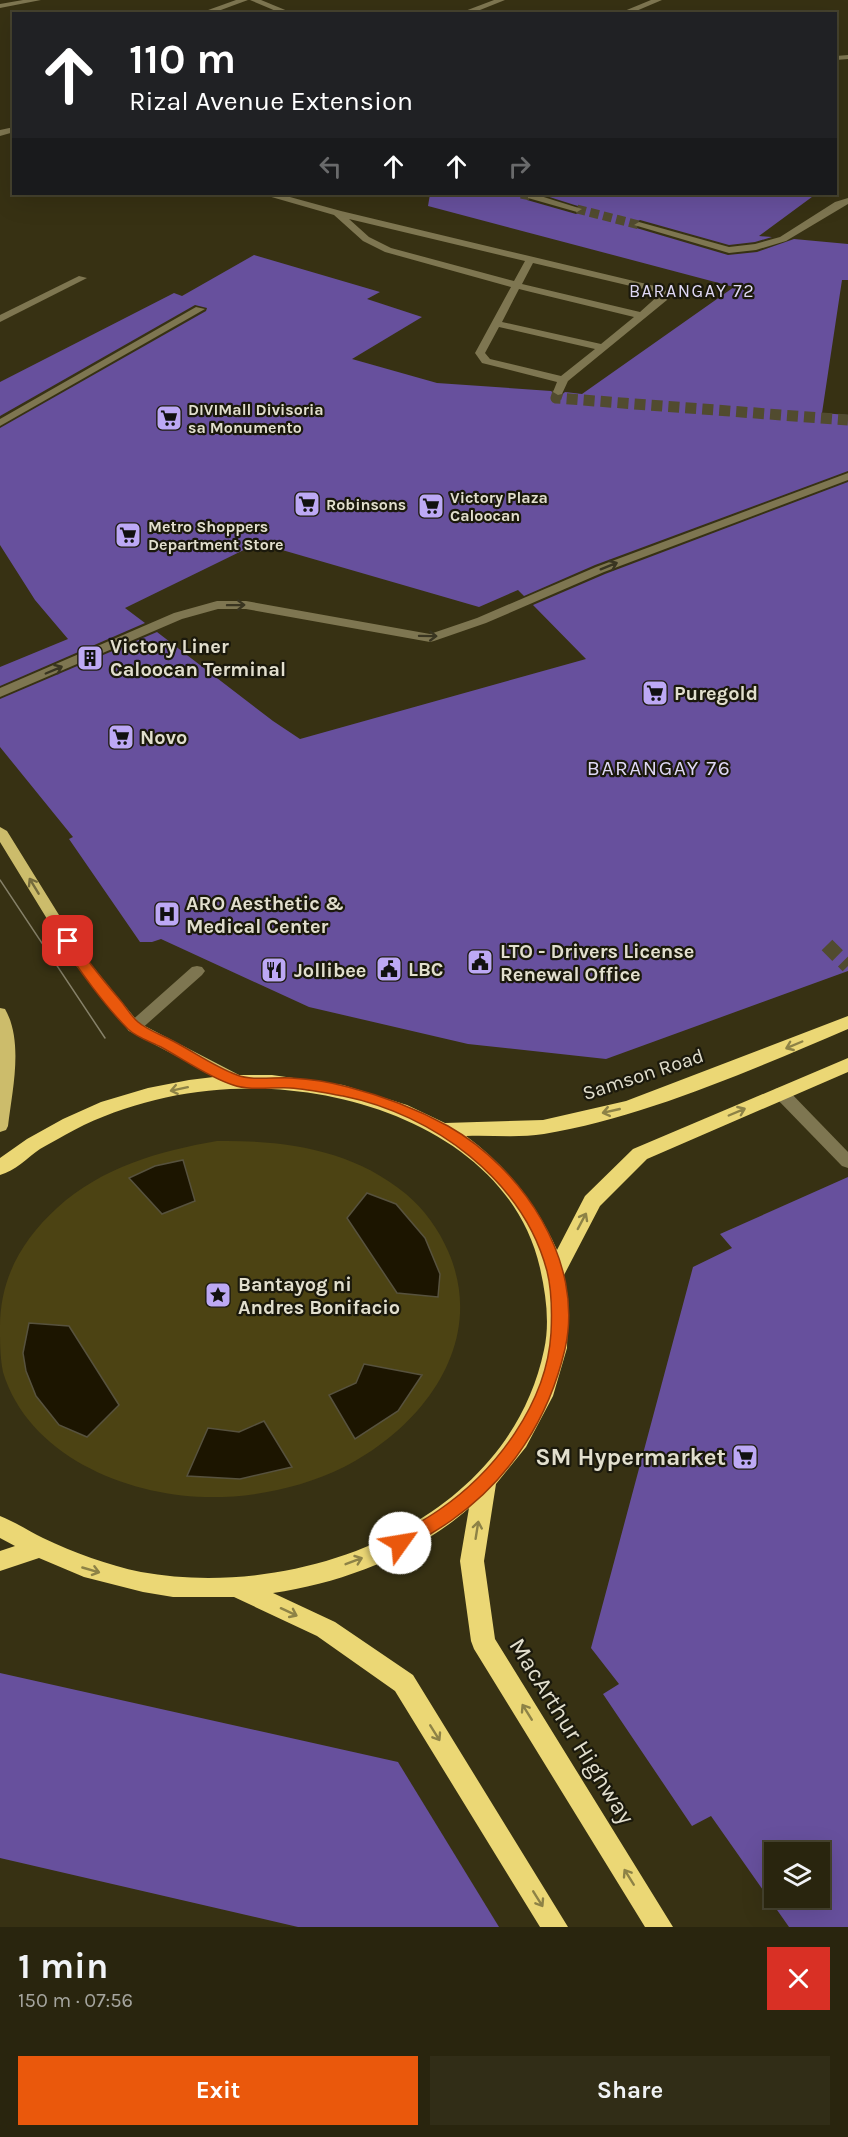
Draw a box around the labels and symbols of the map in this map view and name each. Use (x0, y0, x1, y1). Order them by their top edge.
district label: BARANGAY 72 (629, 280, 755, 302)
place label: DIVIMall Divisoria sa Monumento (188, 400, 324, 437)
supermarket icon: DIVIMall Divisoria sa Monumento (154, 403, 184, 433)
place label: Victory Plaza Caloocan (450, 488, 548, 525)
supermarket icon: Robinsons (292, 489, 322, 519)
supermarket icon: Victory Plaza Caloocan (416, 491, 446, 521)
place label: Robinsons (326, 495, 406, 514)
place label: Metro Shoppers Department Store (148, 517, 284, 554)
supermarket icon: Metro Shoppers Department Store (113, 520, 143, 550)
one-way arrow (599, 560, 618, 571)
one-way arrow (226, 599, 246, 611)
one-way arrow (418, 630, 437, 642)
place label: Victory Liner Caloocan Terminal (110, 635, 286, 681)
building icon: Victory Liner Caloocan Terminal (75, 643, 105, 673)
one-way arrow (44, 663, 62, 675)
supermarket icon: Puregold (640, 678, 670, 708)
place label: Puregold (674, 682, 758, 705)
supermarket icon: Novo (106, 722, 136, 752)
place label: Novo (140, 726, 187, 749)
district label: BARANGAY 76 (587, 756, 731, 780)
one-way arrow (27, 878, 39, 895)
place label: ARO Aesthetic & Medical Center (186, 892, 344, 938)
hospital icon: ARO Aesthetic & Medical Center (152, 899, 182, 929)
pin (42, 915, 93, 966)
place label: LTO - Drivers License Renewal Office (500, 940, 694, 986)
public building icon: LTO - Drivers License Renewal Office (465, 947, 495, 977)
public building icon: LBC (374, 954, 404, 984)
restaurant icon: Jollibee (259, 955, 289, 985)
place label: LBC (408, 958, 444, 981)
place label: Jollibee (294, 959, 366, 982)
one-way arrow (785, 1040, 804, 1051)
street label: Samson Road (580, 1044, 707, 1105)
one-way arrow (169, 1083, 188, 1095)
one-way arrow (727, 1105, 745, 1117)
one-way arrow (602, 1106, 621, 1118)
one-way arrow (577, 1212, 588, 1230)
place label: Bantayog ni Andres Bonifacio (238, 1273, 400, 1319)
place icon: Bantayog ni Andres Bonifacio (203, 1280, 233, 1310)
supermarket icon: SM Hypermarket (730, 1442, 760, 1472)
place label: SM Hypermarket (535, 1443, 726, 1471)
position arrow (368, 1511, 432, 1575)
one-way arrow (472, 1521, 483, 1541)
one-way arrow (344, 1555, 363, 1566)
one-way arrow (82, 1565, 101, 1576)
one-way arrow (280, 1607, 298, 1618)
street label: MacArthur Highway (503, 1633, 641, 1829)
one-way arrow (520, 1704, 532, 1721)
one-way arrow (430, 1724, 442, 1741)
one-way arrow (623, 1869, 635, 1886)
one-way arrow (532, 1890, 544, 1907)

